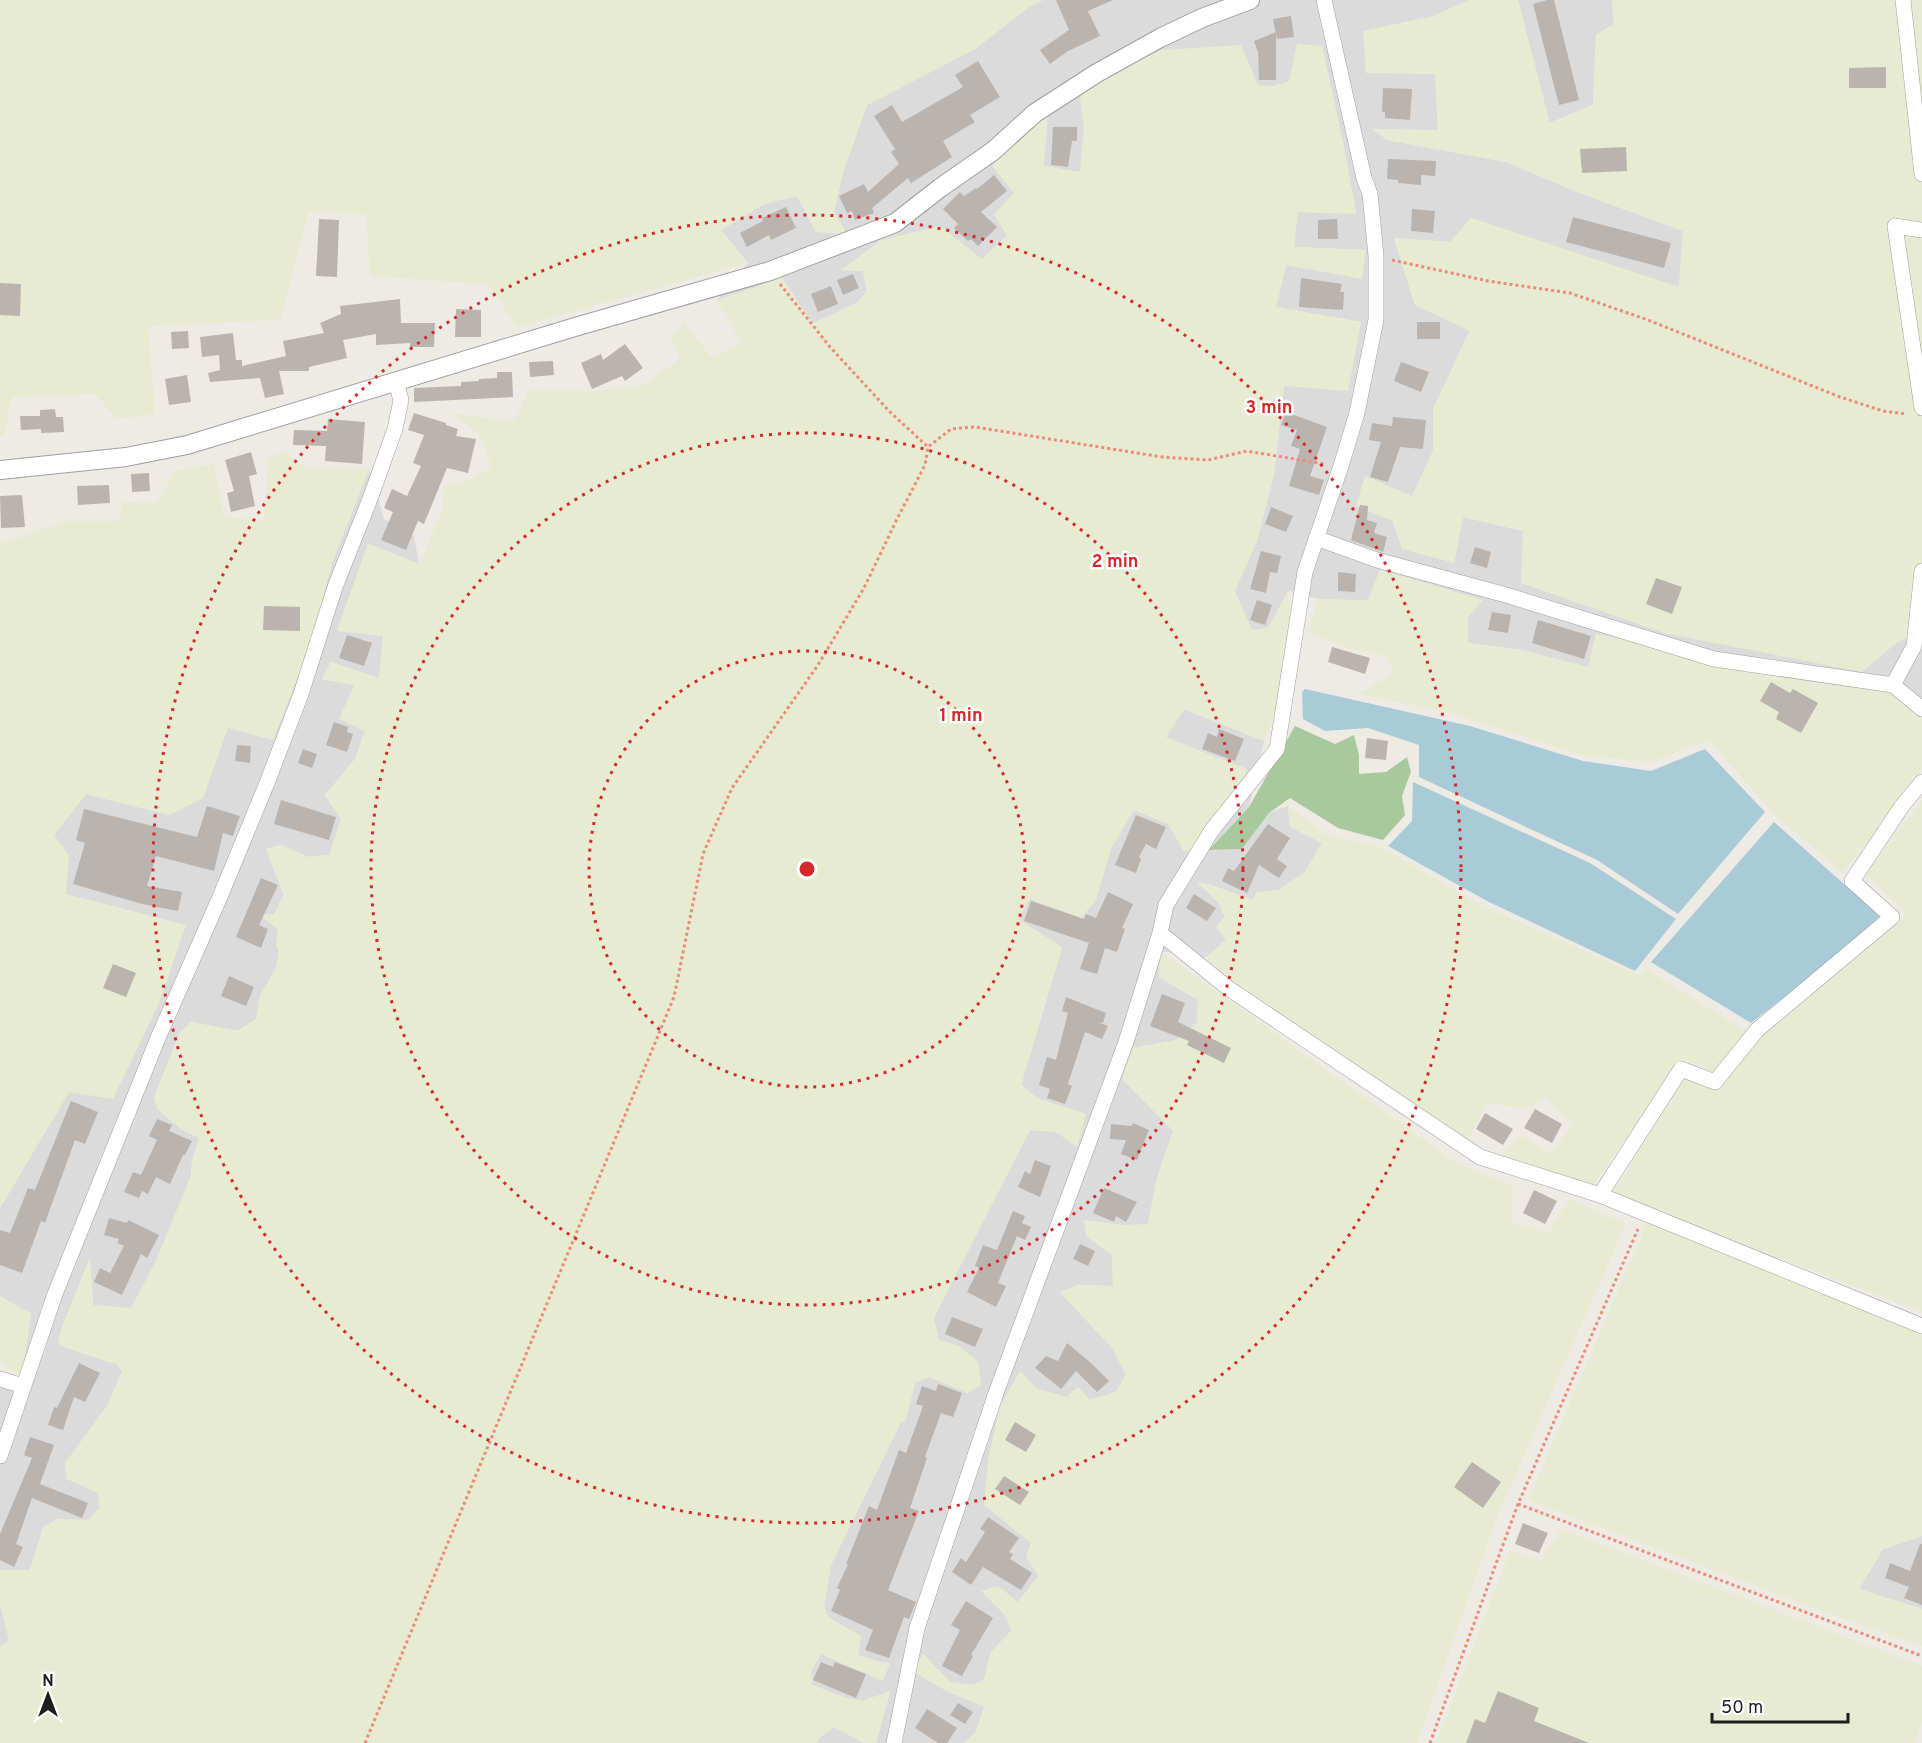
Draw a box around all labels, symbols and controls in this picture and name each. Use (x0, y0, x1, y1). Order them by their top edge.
text: 3 min (1246, 397, 1292, 420)
text: 2 min (1091, 551, 1139, 574)
text: 1 min (939, 705, 983, 728)
centre of rings (797, 859, 817, 879)
north arrow (18, 1665, 78, 1725)
text: N (42, 1672, 54, 1692)
scale bar (1712, 1686, 1848, 1724)
text: 50 m (1721, 1697, 1763, 1720)

